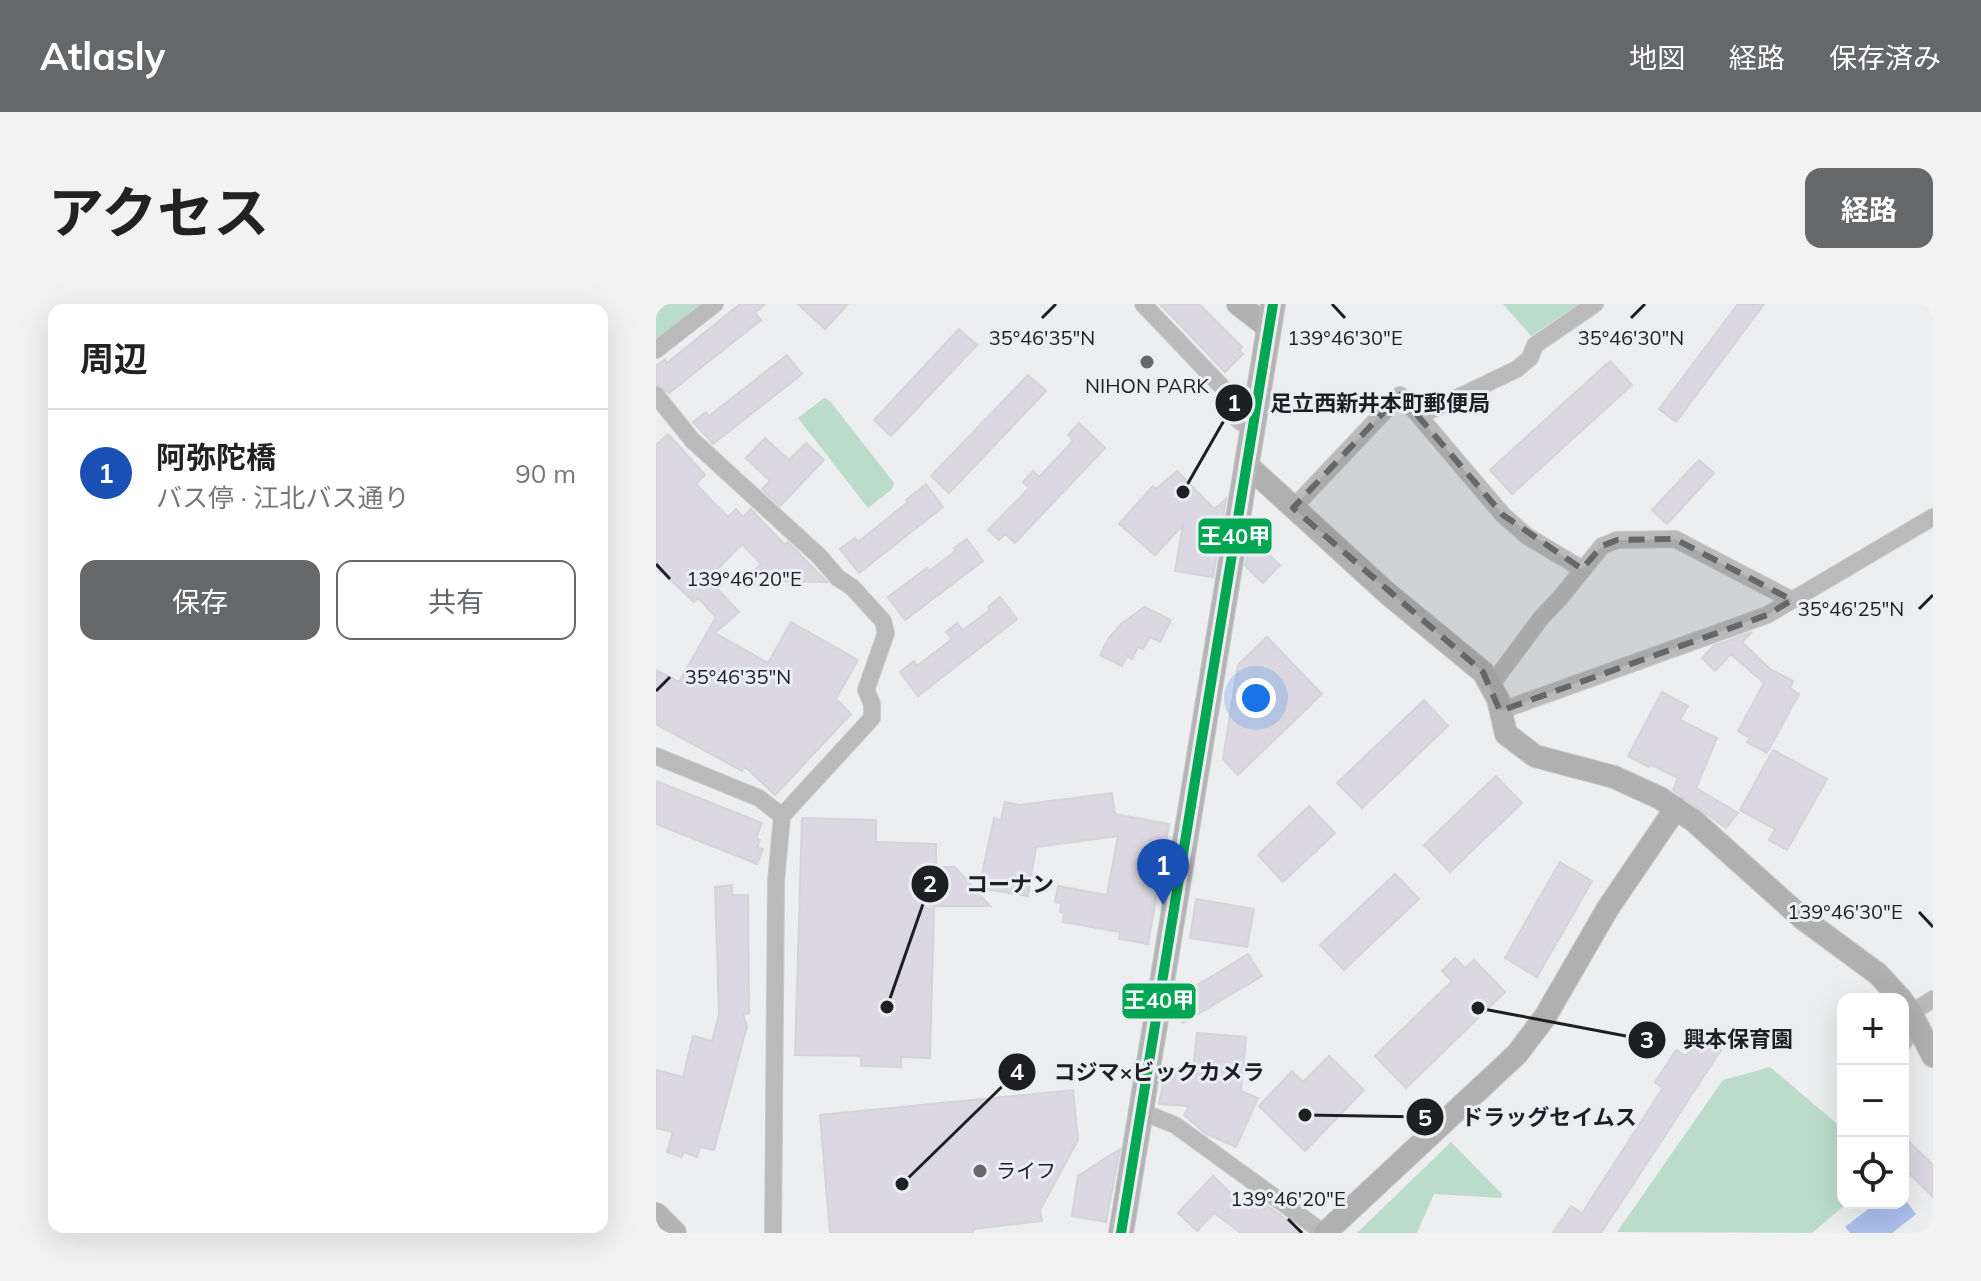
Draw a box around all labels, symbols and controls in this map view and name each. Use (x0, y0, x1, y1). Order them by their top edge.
text: Atlasly (40, 32, 165, 80)
text: 地図 (1629, 40, 1685, 75)
text: 経路 (1729, 40, 1785, 75)
text: 保存済み (1829, 40, 1941, 75)
button: 経路 (1805, 168, 1933, 248)
text: アクセス (48, 177, 269, 247)
text: 35°46'35"N (989, 325, 1095, 350)
text: 139°46'30"E (1287, 325, 1403, 350)
text: 35°46'30"N (1578, 325, 1684, 350)
text: 周辺 (80, 337, 148, 380)
marker: NIHON PARK (1138, 353, 1156, 371)
place label: NIHON PARK (1085, 373, 1209, 398)
callout: 足立西新井本町郵便局 (1214, 380, 1506, 426)
text: 1 (1227, 387, 1241, 417)
text: 足立西新井本町郵便局 (1270, 389, 1490, 417)
text: 阿弥陀橋 (156, 438, 276, 476)
text: 1 (98, 457, 114, 490)
text: 90 m (515, 457, 576, 490)
text: バス停 · 江北バス通り (156, 481, 410, 514)
line badge: 王40甲 (1197, 517, 1273, 555)
text: 王40甲 (1200, 522, 1270, 550)
button: 保存 (80, 560, 320, 640)
button: 共有 (336, 560, 576, 640)
text: 139°46'20"E (686, 566, 802, 591)
text: 35°46'25"N (1798, 596, 1904, 621)
text: 35°46'35"N (685, 664, 791, 689)
your location (1236, 678, 1276, 718)
pin: 1 (1137, 839, 1189, 905)
callout: コーナン (910, 861, 1070, 907)
text: 2 (923, 868, 937, 898)
text: コーナン (966, 870, 1054, 898)
text: 139°46'30"E (1787, 899, 1903, 924)
line badge: 王40甲 (1121, 982, 1197, 1020)
text: 王40甲 (1124, 986, 1194, 1014)
map controls (1837, 993, 1909, 1209)
button: + (1837, 993, 1909, 1065)
callout: 興本保育園 (1627, 1017, 1809, 1063)
text: 3 (1640, 1024, 1654, 1054)
text: 興本保育園 (1683, 1025, 1793, 1053)
callout: コジマ×ビックカメラ (997, 1049, 1280, 1095)
text: 4 (1010, 1056, 1024, 1086)
text: コジマ×ビックカメラ (1053, 1058, 1265, 1086)
button: − (1837, 1065, 1909, 1137)
callout: ドラッグセイムス (1405, 1094, 1653, 1140)
text: 5 (1418, 1102, 1432, 1132)
text: ドラッグセイムス (1461, 1103, 1637, 1131)
button: locate (1837, 1137, 1909, 1209)
place label: ライフ (996, 1158, 1056, 1183)
marker: ライフ (971, 1162, 989, 1180)
text: 139°46'20"E (1230, 1186, 1346, 1211)

